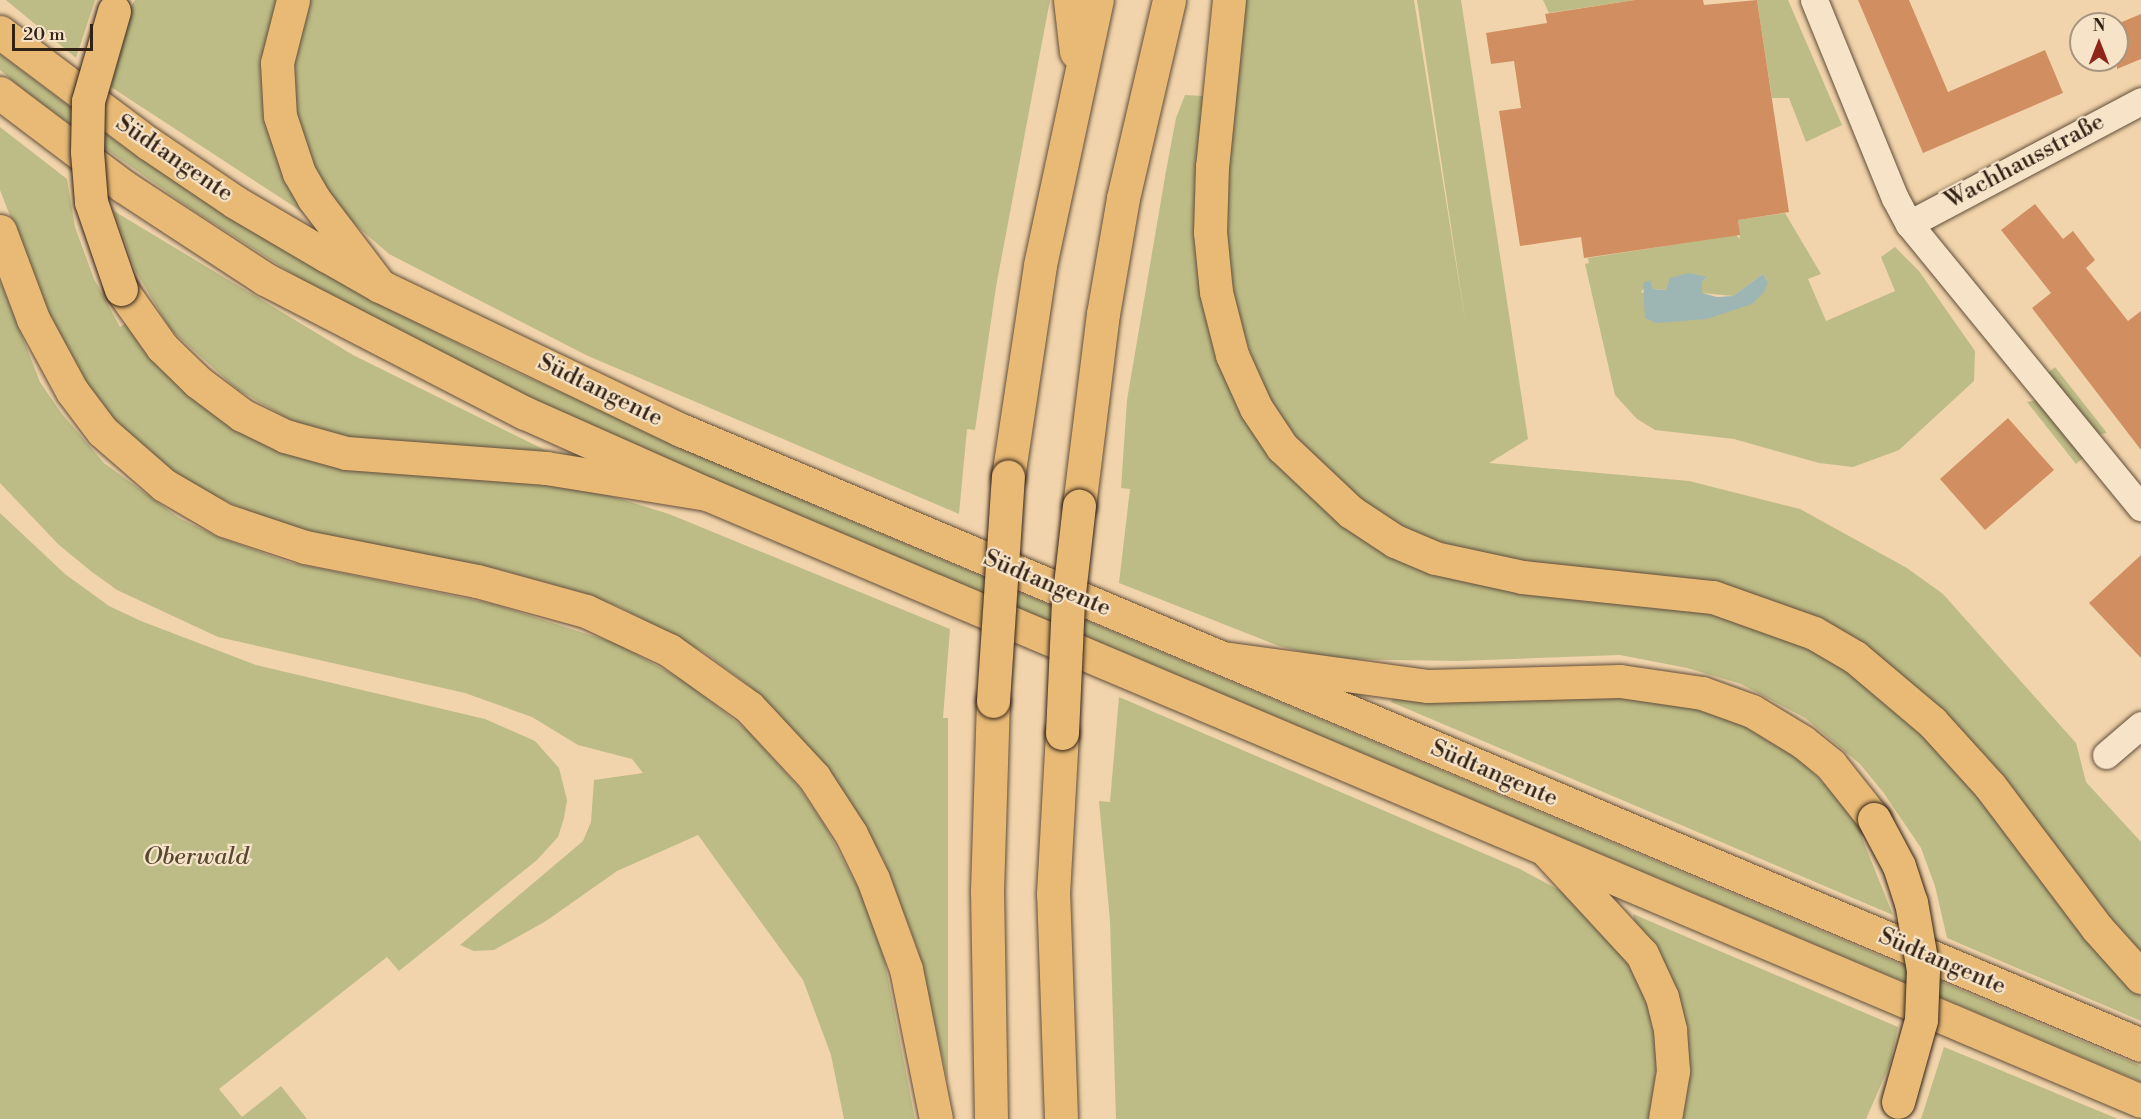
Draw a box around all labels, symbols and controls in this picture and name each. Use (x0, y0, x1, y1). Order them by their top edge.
scale bar (15, 12, 96, 50)
north arrow (2069, 12, 2129, 72)
text: N (2093, 16, 2105, 36)
text: 20 m (23, 23, 65, 46)
street label: Wachhausstraße (1940, 108, 2110, 216)
street label: Südtangente (110, 109, 238, 209)
street label: Südtangente (533, 348, 667, 434)
street label: Südtangente (979, 544, 1115, 624)
street label: Südtangente (1426, 734, 1562, 814)
park label: Oberwald (143, 844, 249, 872)
street label: Südtangente (1874, 922, 2010, 1002)

